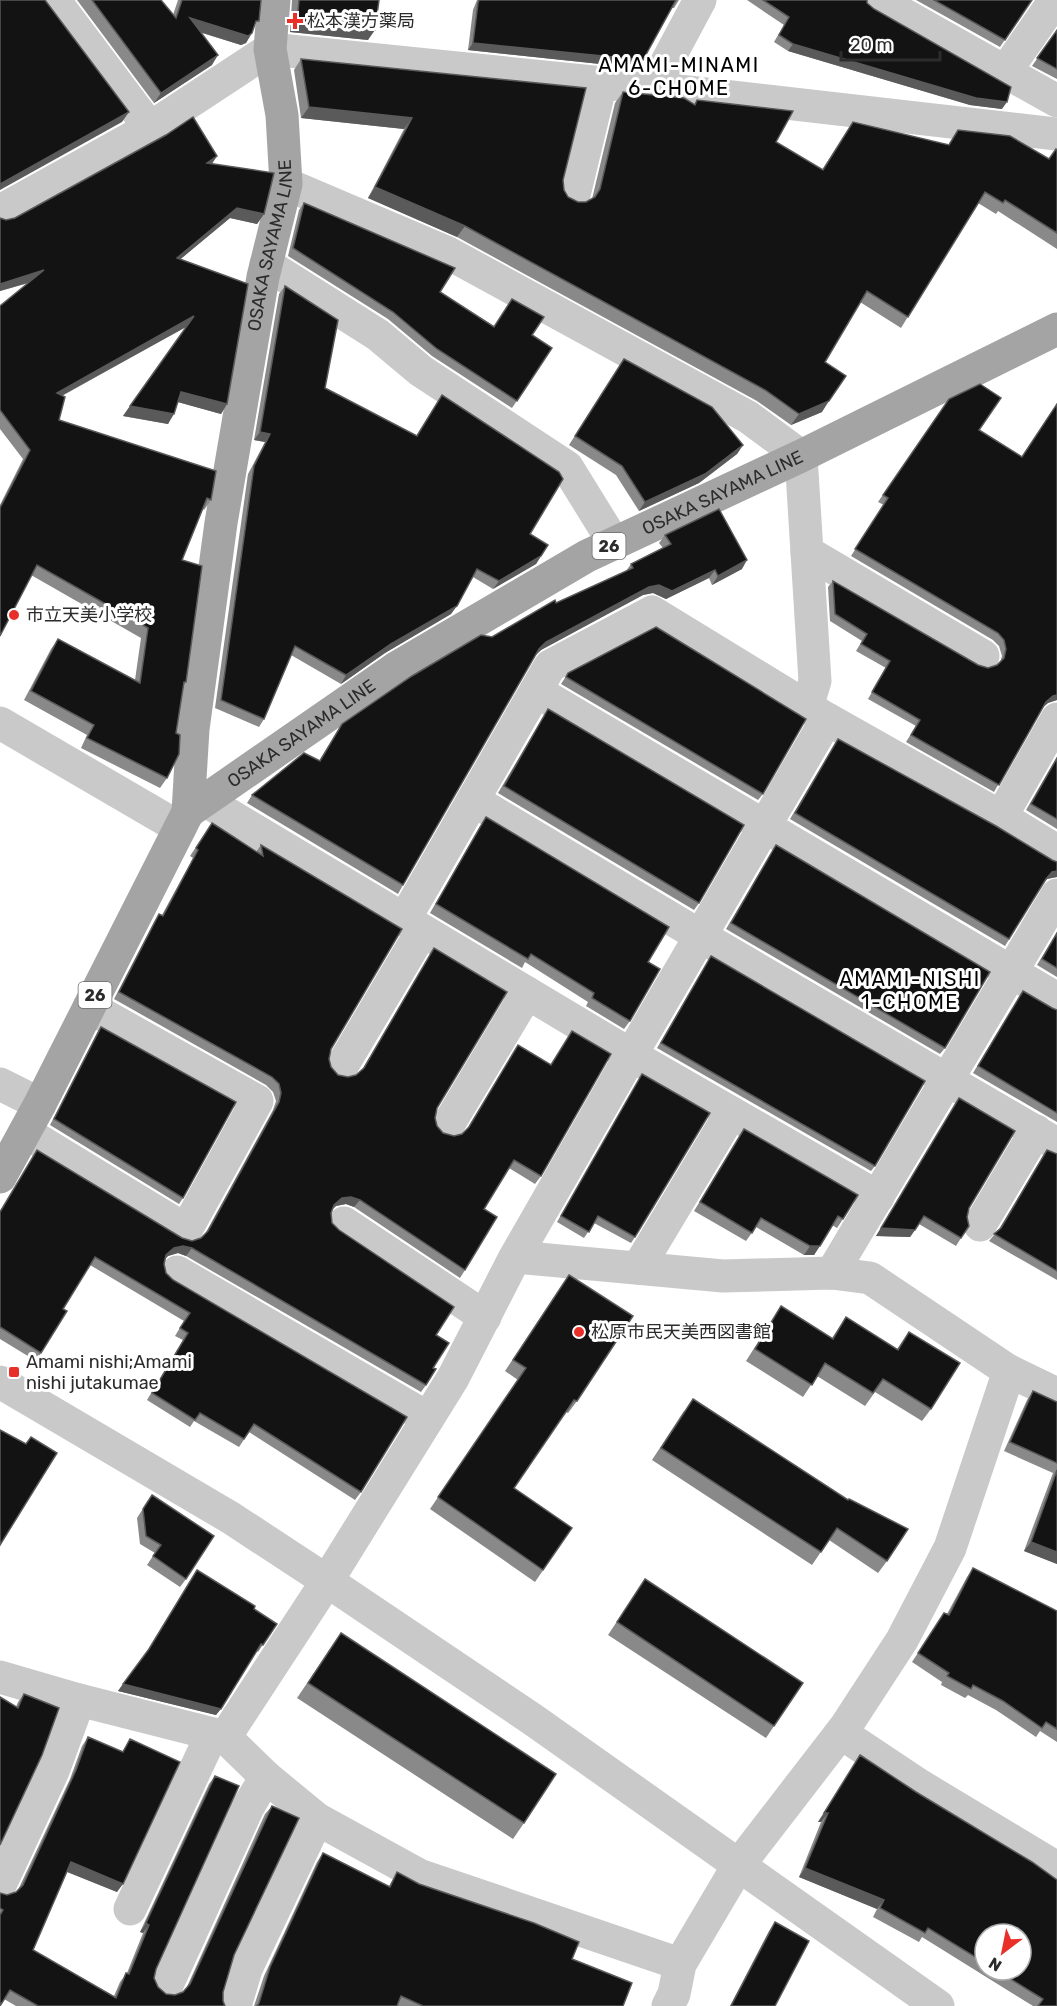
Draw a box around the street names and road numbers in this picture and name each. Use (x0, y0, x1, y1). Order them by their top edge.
street label: OSAKA SAYAMA LINE (243, 159, 297, 333)
street label: OSAKA SAYAMA LINE (639, 446, 807, 540)
road number: 26 (592, 533, 626, 559)
street label: OSAKA SAYAMA LINE (223, 675, 380, 792)
road number: 26 (78, 982, 112, 1008)

